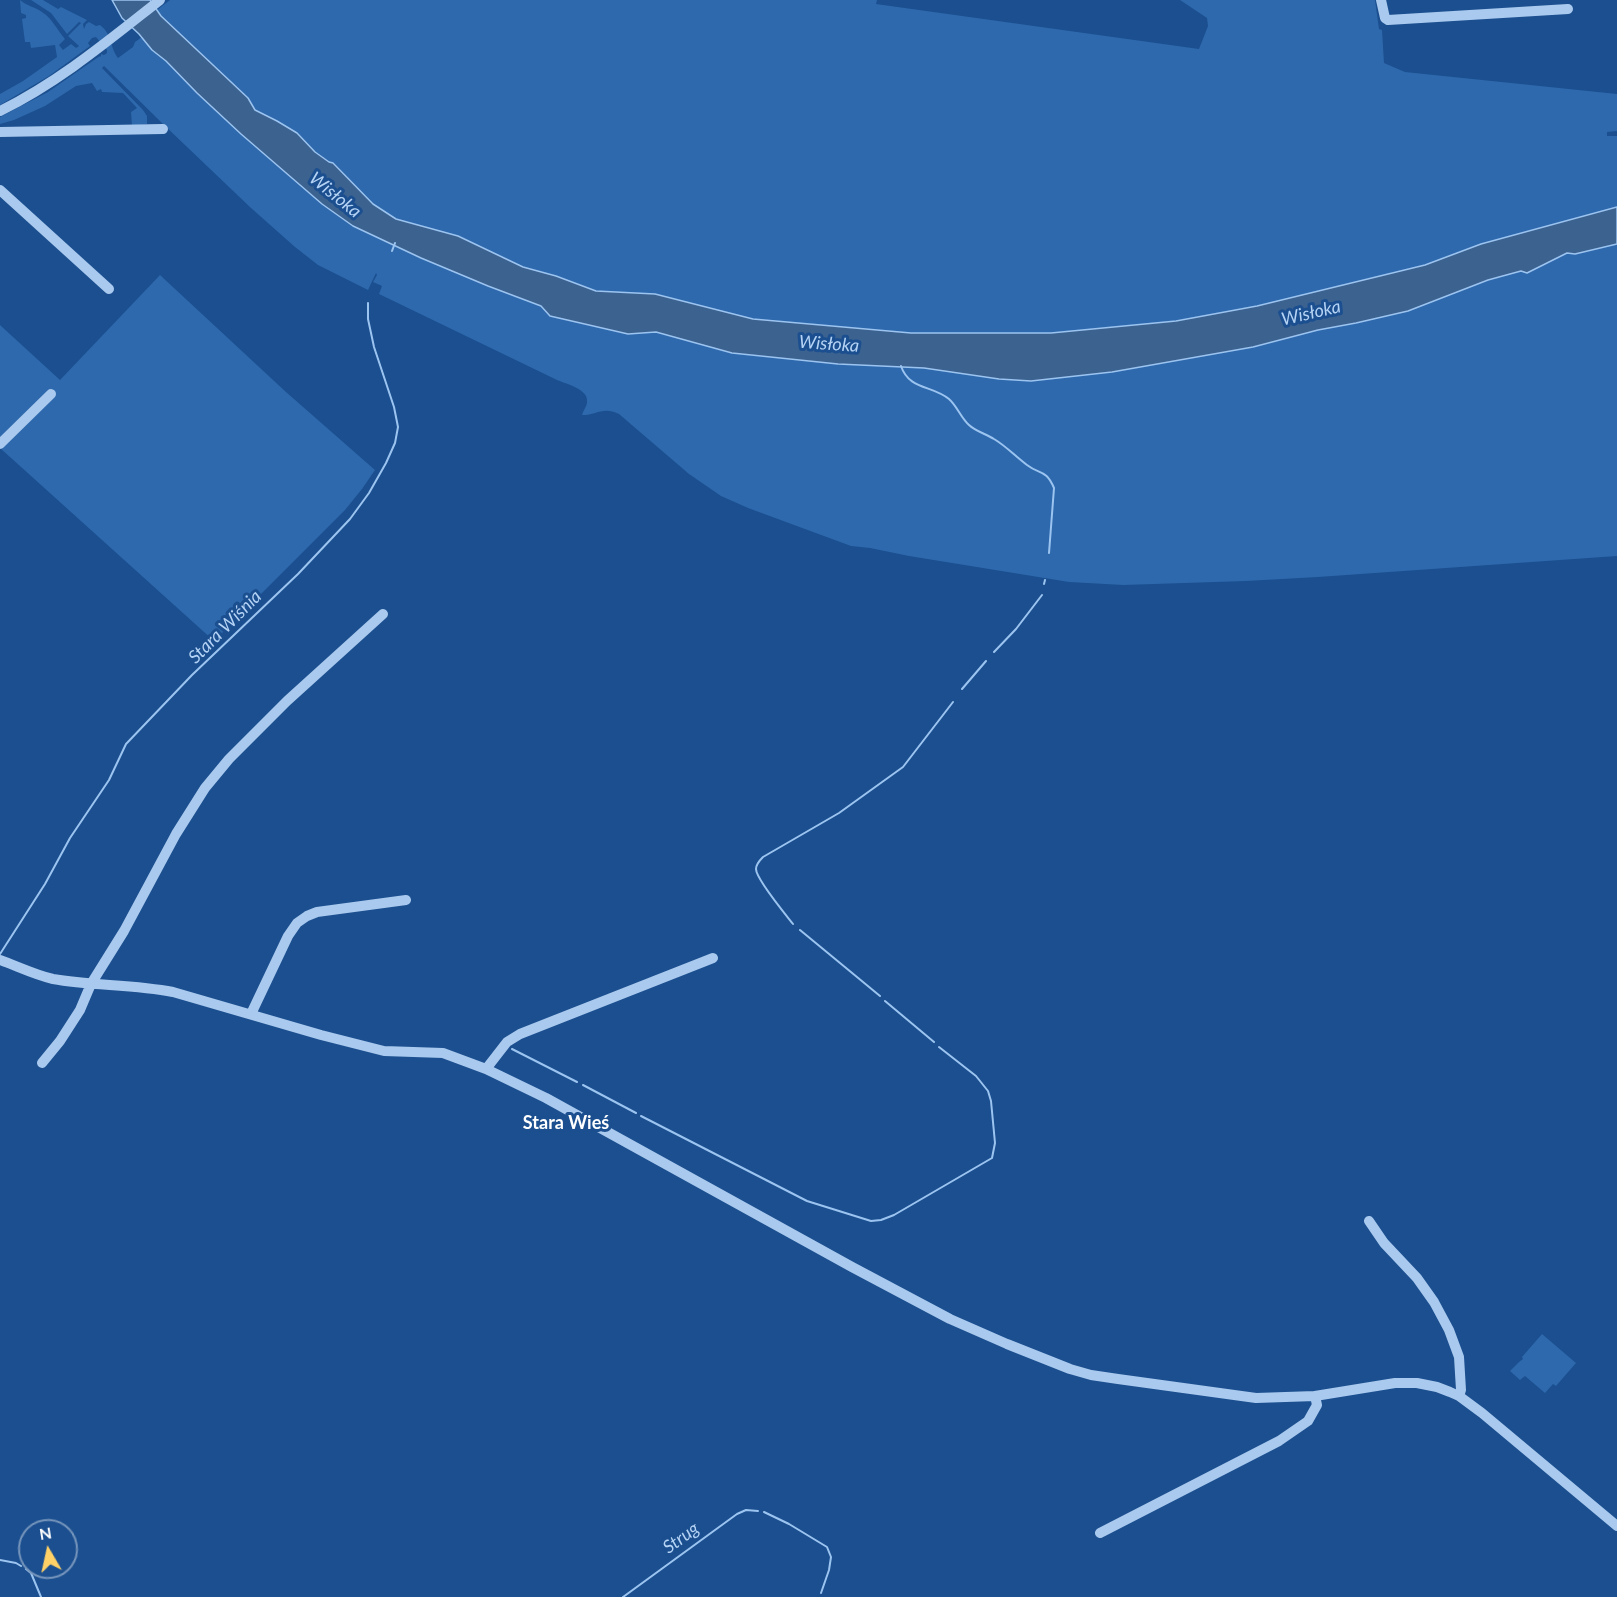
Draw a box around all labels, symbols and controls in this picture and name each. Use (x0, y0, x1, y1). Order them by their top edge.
water label: Wisłoka (305, 168, 365, 222)
water label: Wisłoka (1279, 296, 1343, 330)
water label: Wisłoka (798, 331, 860, 357)
water label: Stara Wiśnia (184, 586, 266, 668)
district label: Stara Wieś (523, 1112, 609, 1134)
water label: Strug (659, 1518, 703, 1558)
north arrow (18, 1519, 78, 1579)
text: N (38, 1522, 53, 1543)

